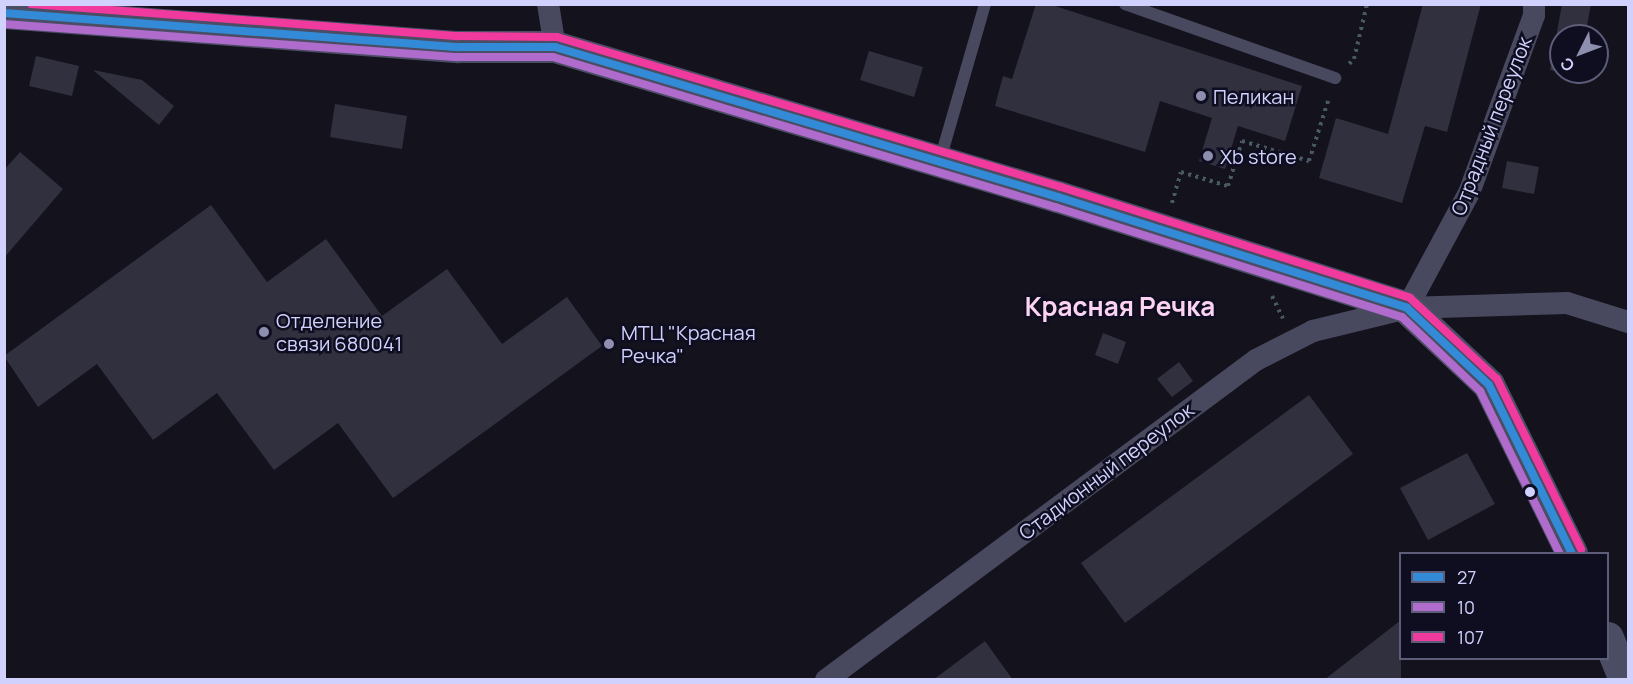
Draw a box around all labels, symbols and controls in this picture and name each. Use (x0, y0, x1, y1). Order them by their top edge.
north arrow (1549, 24, 1609, 84)
street label: Отрадный переулок (1446, 33, 1536, 219)
text: С (1555, 53, 1579, 76)
place label: Пеликан (1213, 84, 1294, 108)
marker: Пеликан (1194, 89, 1208, 103)
place label: Xb store (1220, 144, 1297, 168)
marker: Xb store (1201, 149, 1215, 163)
district label: Красная Речка (1025, 291, 1215, 323)
place label: Отделение связи 680041 (276, 308, 402, 355)
place label: МТЦ "Красная Речка" (621, 320, 756, 367)
marker: Отделение связи 680041 (257, 325, 271, 339)
marker: МТЦ "Красная Речка" (602, 337, 616, 351)
street label: Стадионный переулок (1014, 397, 1198, 545)
unlabelled marker (1524, 486, 1536, 498)
legend (1399, 552, 1609, 660)
text: 27 (1457, 565, 1476, 589)
text: 10 (1457, 595, 1475, 619)
text: 107 (1457, 625, 1484, 649)

